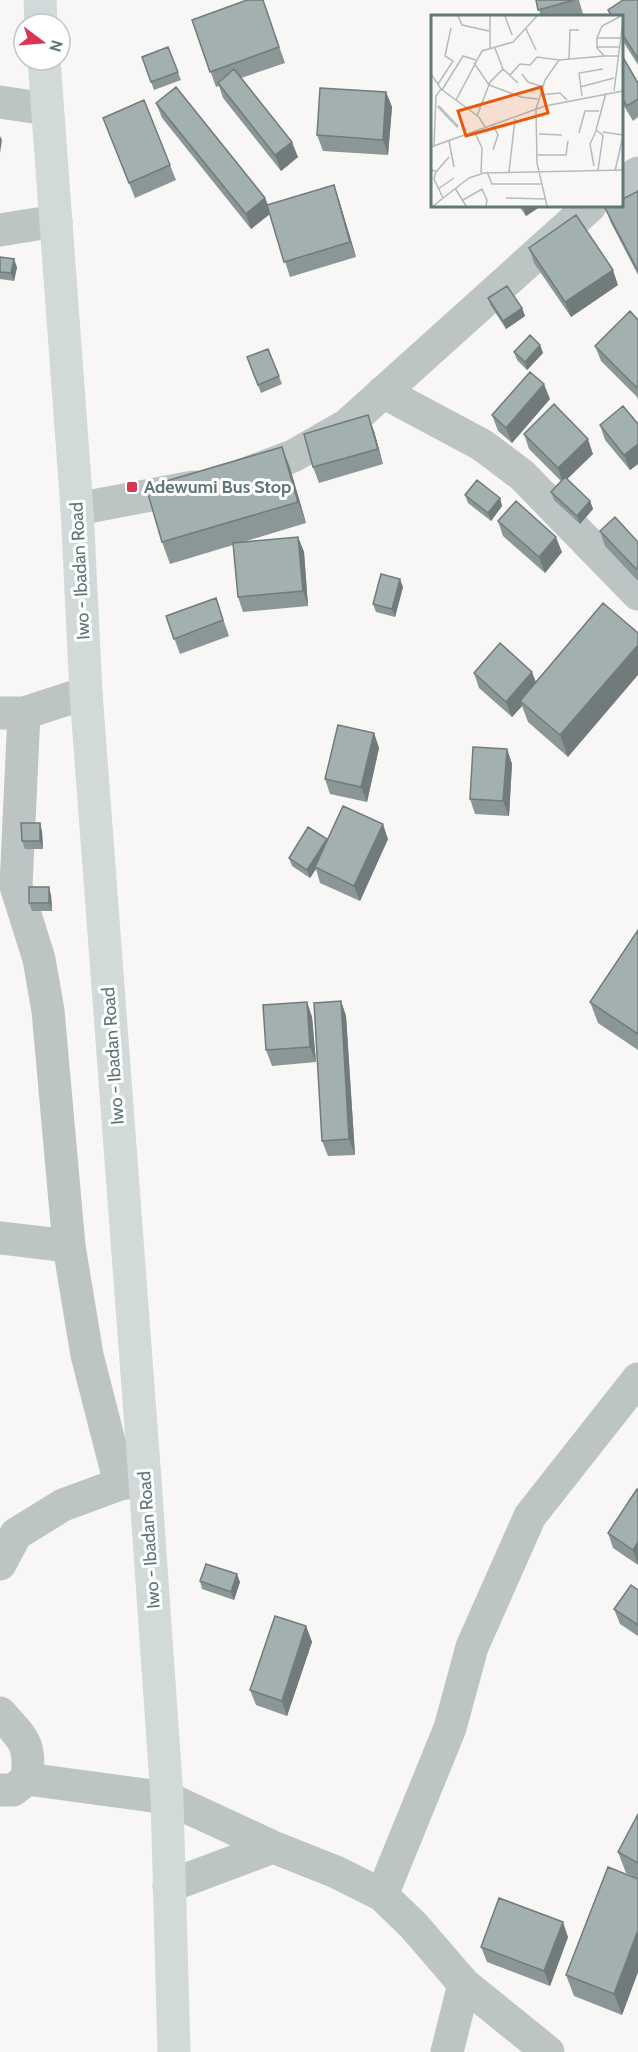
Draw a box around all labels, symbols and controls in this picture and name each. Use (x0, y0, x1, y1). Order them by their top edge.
north arrow (12, 12, 72, 72)
inset map (431, 15, 623, 207)
text: N (45, 38, 67, 54)
place label: Adewumi Bus Stop (144, 476, 291, 498)
marker: Adewumi Bus Stop (125, 480, 139, 494)
street label: Iwo - Ibadan Road (65, 502, 95, 640)
street label: Iwo - Ibadan Road (97, 986, 129, 1126)
street label: Iwo - Ibadan Road (133, 1470, 165, 1610)

